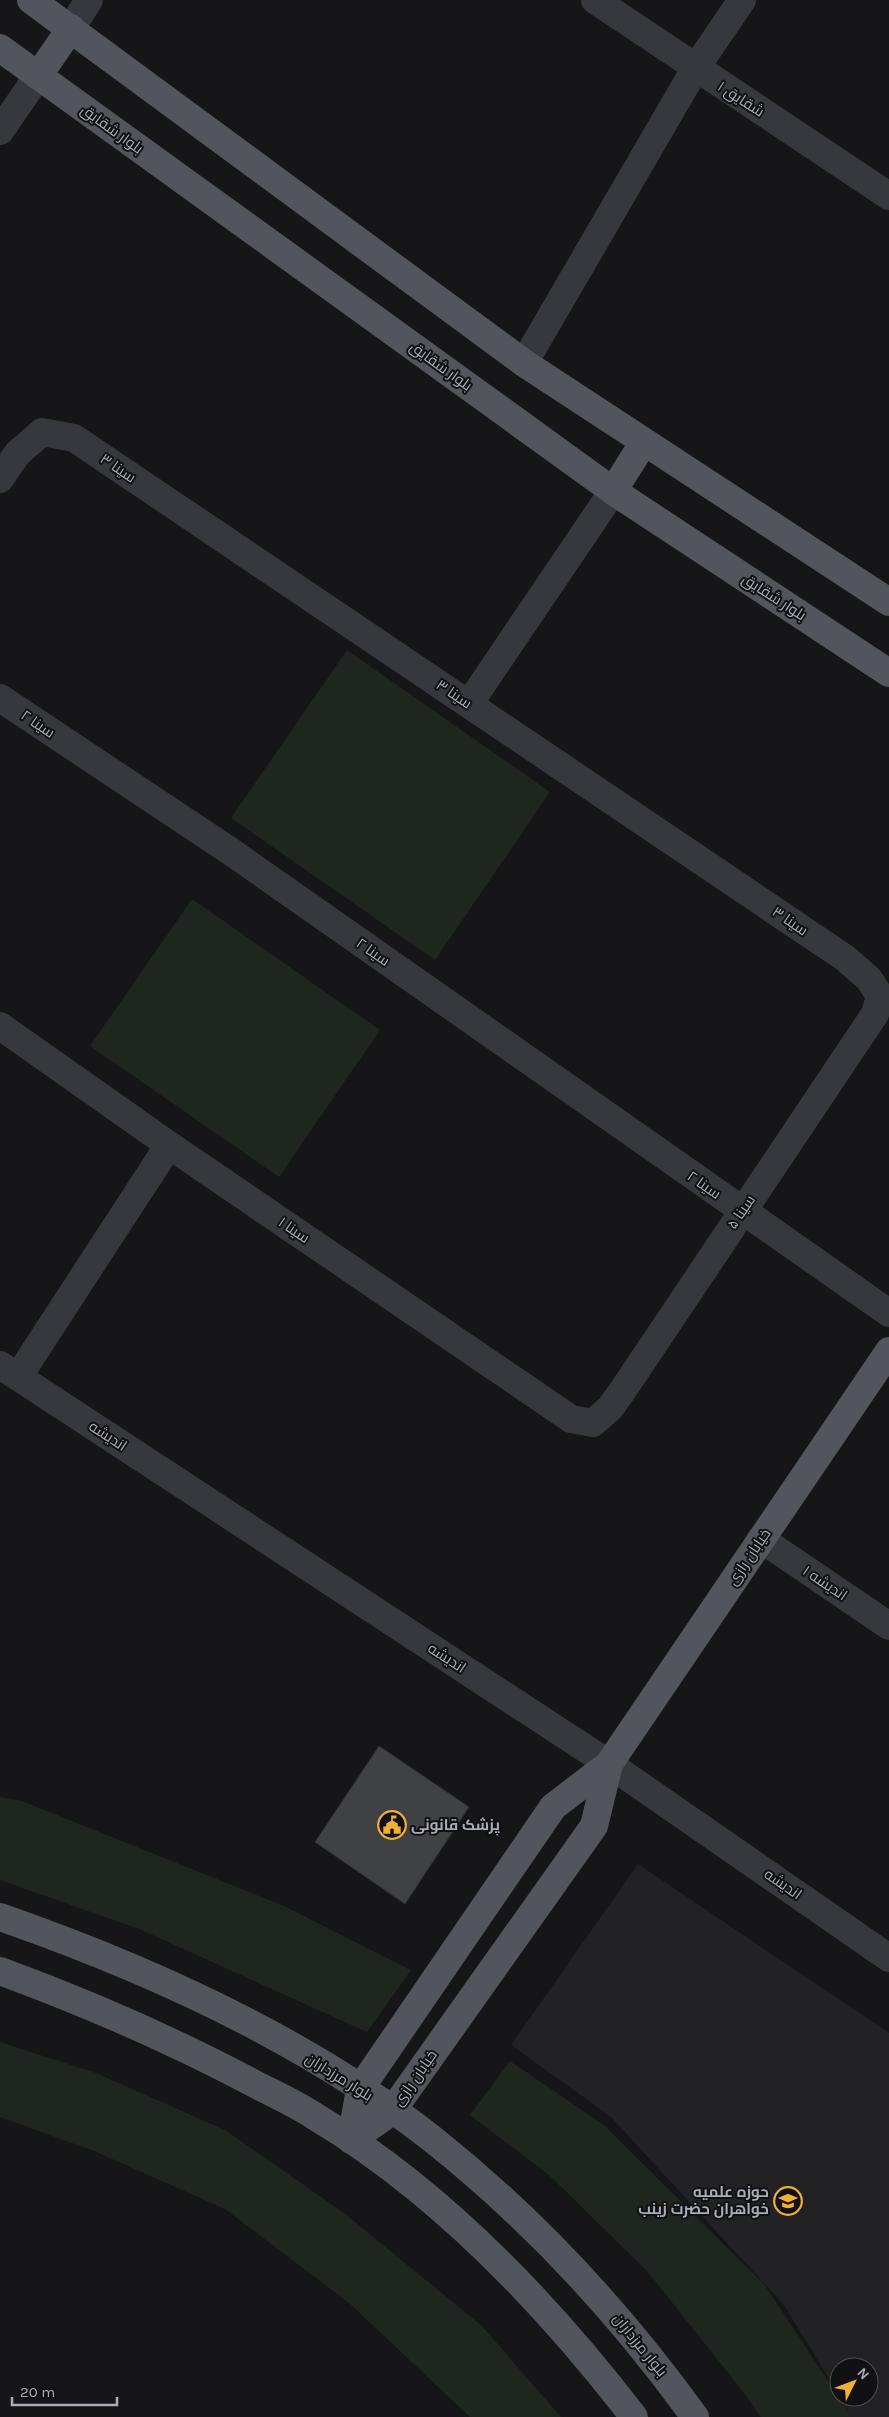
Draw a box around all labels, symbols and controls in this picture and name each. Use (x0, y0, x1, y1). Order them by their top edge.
street label: شقایق ۱ (714, 77, 768, 122)
street label: بلوار شقایق (77, 100, 147, 158)
street label: بلوار شقایق (406, 337, 476, 395)
street label: سینا ۳ (97, 450, 139, 486)
street label: بلوار شقایق (738, 570, 809, 625)
street label: سینا ۳ (433, 676, 475, 712)
street label: سینا ۲ (18, 706, 58, 742)
street label: سینا ۳ (769, 903, 811, 939)
street label: سینا ۲ (353, 934, 393, 970)
street label: سینا ۲ (684, 1167, 724, 1203)
street label: سینا ۵ (723, 1191, 759, 1233)
street label: سینا ۱ (275, 1213, 313, 1247)
street label: اندیشه (86, 1417, 130, 1455)
street label: خیابان رازی (724, 1525, 775, 1589)
street label: اندیشه ۱ (799, 1562, 851, 1604)
street label: اندیشه (425, 1639, 469, 1677)
public building icon: پزشک قانونی (377, 1810, 407, 1840)
place label: پزشک قانونی (411, 1816, 501, 1836)
street label: اندیشه (761, 1865, 805, 1903)
street label: خیابان رازی (389, 2046, 442, 2110)
street label: بلوار مرزداران (301, 2049, 376, 2106)
place label: حوزه علمیه خواهران حضرت زینب (638, 2183, 769, 2218)
school or university icon: حوزه علمیه خواهران حضرت زینب (773, 2186, 803, 2216)
street label: بلوار مرزداران (608, 2310, 671, 2381)
north arrow (829, 2357, 879, 2407)
text: N (854, 2364, 873, 2383)
scale bar (12, 2374, 118, 2406)
text: 20 m (20, 2383, 55, 2401)

